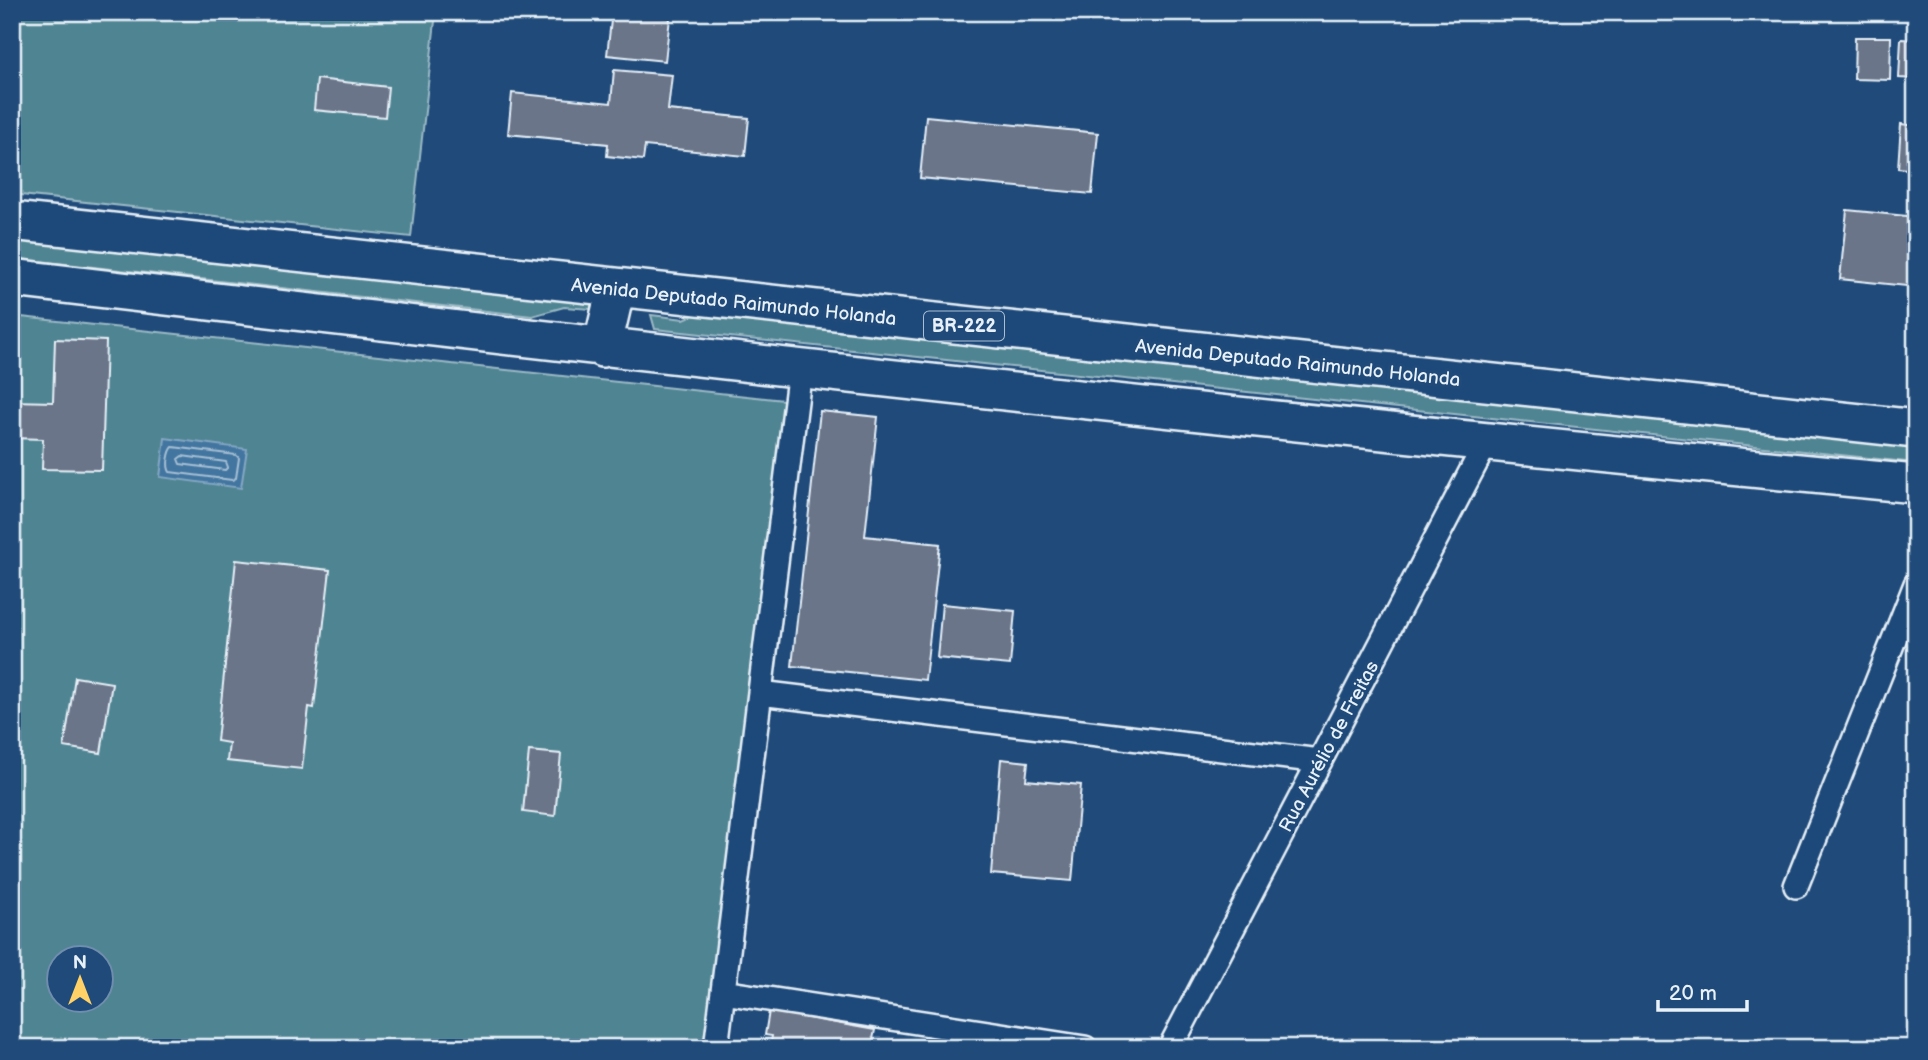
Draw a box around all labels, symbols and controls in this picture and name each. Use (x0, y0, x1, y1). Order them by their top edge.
street label: Avenida Deputado Raimundo Holanda (570, 274, 897, 331)
road number: BR-222 (924, 312, 1004, 340)
street label: Avenida Deputado Raimundo Holanda (1134, 335, 1461, 392)
street label: Rua Aurélio de Freitas (1274, 657, 1384, 836)
north arrow (46, 944, 116, 1014)
text: N (73, 952, 87, 975)
scale bar (1658, 969, 1748, 1013)
text: 20 m (1669, 981, 1717, 1006)

